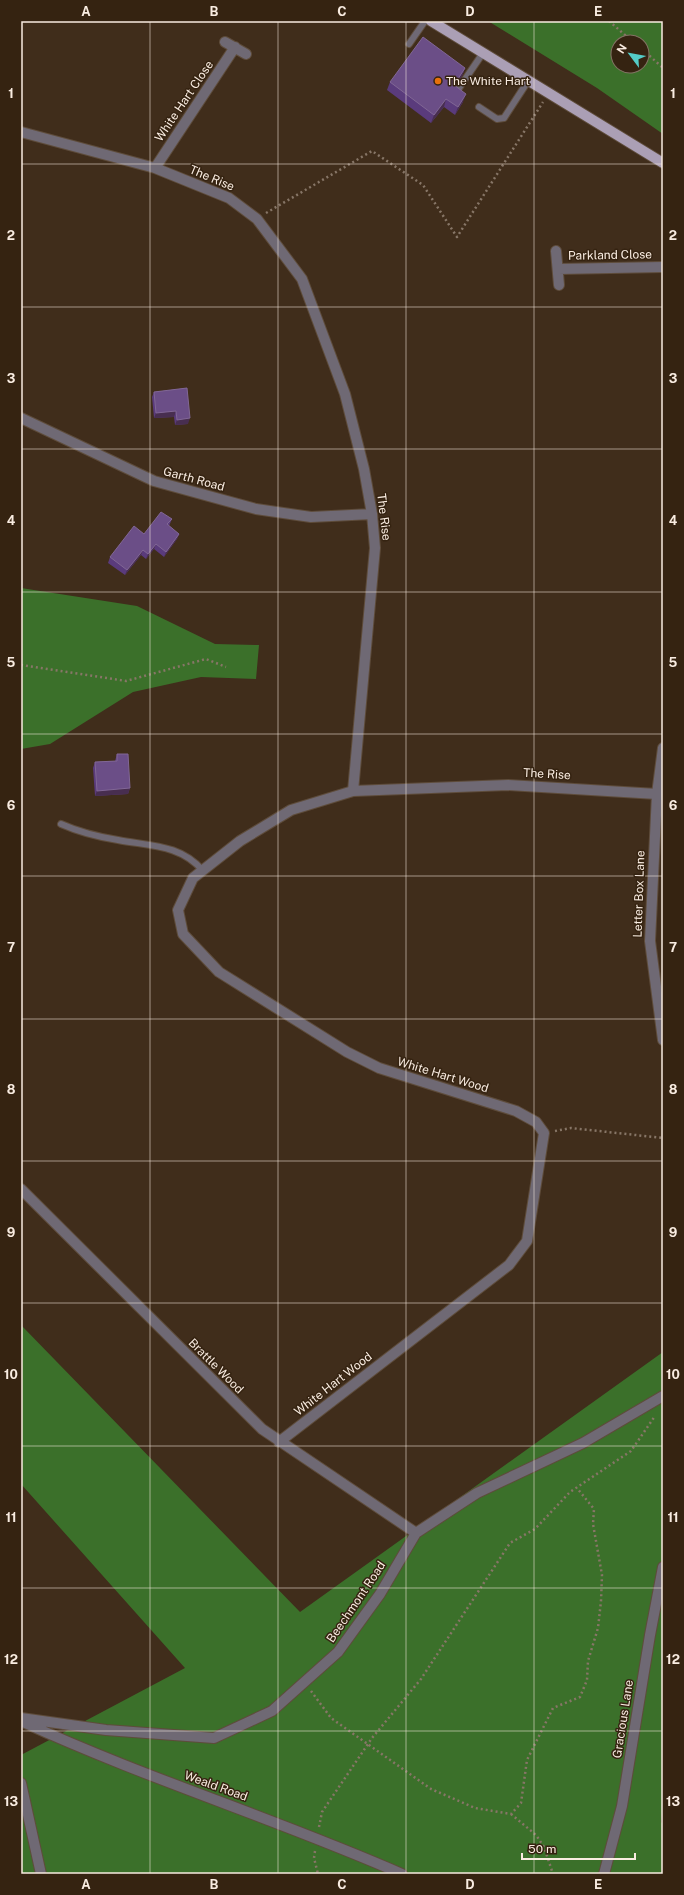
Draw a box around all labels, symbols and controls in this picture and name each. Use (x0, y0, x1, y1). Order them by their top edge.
text: A (81, 4, 91, 19)
text: B (210, 4, 219, 19)
text: C (337, 4, 347, 19)
text: D (465, 4, 475, 19)
text: E (594, 4, 602, 19)
north arrow (610, 34, 650, 74)
text: N (614, 42, 629, 56)
street label: White Hart Close (152, 58, 216, 144)
place label: The White Hart (446, 74, 530, 88)
marker: The White Hart (433, 76, 443, 86)
text: 1 (8, 86, 14, 101)
text: 1 (670, 86, 676, 101)
street label: The Rise (187, 162, 237, 194)
text: 2 (7, 228, 15, 243)
text: 2 (669, 228, 677, 243)
street label: Parkland Close (568, 247, 652, 263)
text: 3 (7, 371, 16, 386)
text: 3 (669, 371, 678, 386)
street label: Garth Road (162, 464, 226, 494)
street label: The Rise (374, 493, 394, 542)
text: 4 (7, 513, 16, 528)
text: 4 (669, 513, 678, 528)
text: 5 (7, 655, 16, 670)
text: 5 (669, 655, 678, 670)
street label: The Rise (523, 766, 571, 782)
text: 6 (7, 798, 16, 813)
text: 6 (669, 798, 678, 813)
street label: Letter Box Lane (630, 850, 648, 938)
text: 7 (7, 940, 15, 955)
text: 7 (669, 940, 677, 955)
street label: White Hart Wood (396, 1054, 490, 1096)
text: 8 (7, 1082, 16, 1097)
text: 8 (669, 1082, 678, 1097)
text: 9 (7, 1225, 15, 1240)
text: 9 (669, 1225, 677, 1240)
street label: Brattle Wood (186, 1336, 246, 1396)
street label: White Hart Wood (291, 1349, 375, 1419)
text: 10 (4, 1367, 18, 1382)
text: 10 (666, 1367, 680, 1382)
text: 11 (5, 1510, 17, 1525)
text: 11 (667, 1510, 679, 1525)
street label: Beechmont Road (324, 1559, 388, 1645)
text: 12 (4, 1652, 18, 1667)
text: 12 (666, 1652, 680, 1667)
street label: Gracious Lane (610, 1679, 636, 1759)
street label: Weald Road (183, 1768, 249, 1804)
text: 13 (4, 1794, 18, 1809)
text: 13 (666, 1794, 680, 1809)
scale bar (522, 1835, 635, 1861)
text: 50 m (528, 1842, 556, 1856)
text: A (81, 1877, 91, 1892)
text: B (210, 1877, 219, 1892)
text: C (337, 1877, 347, 1892)
text: D (465, 1877, 475, 1892)
text: E (594, 1877, 602, 1892)

